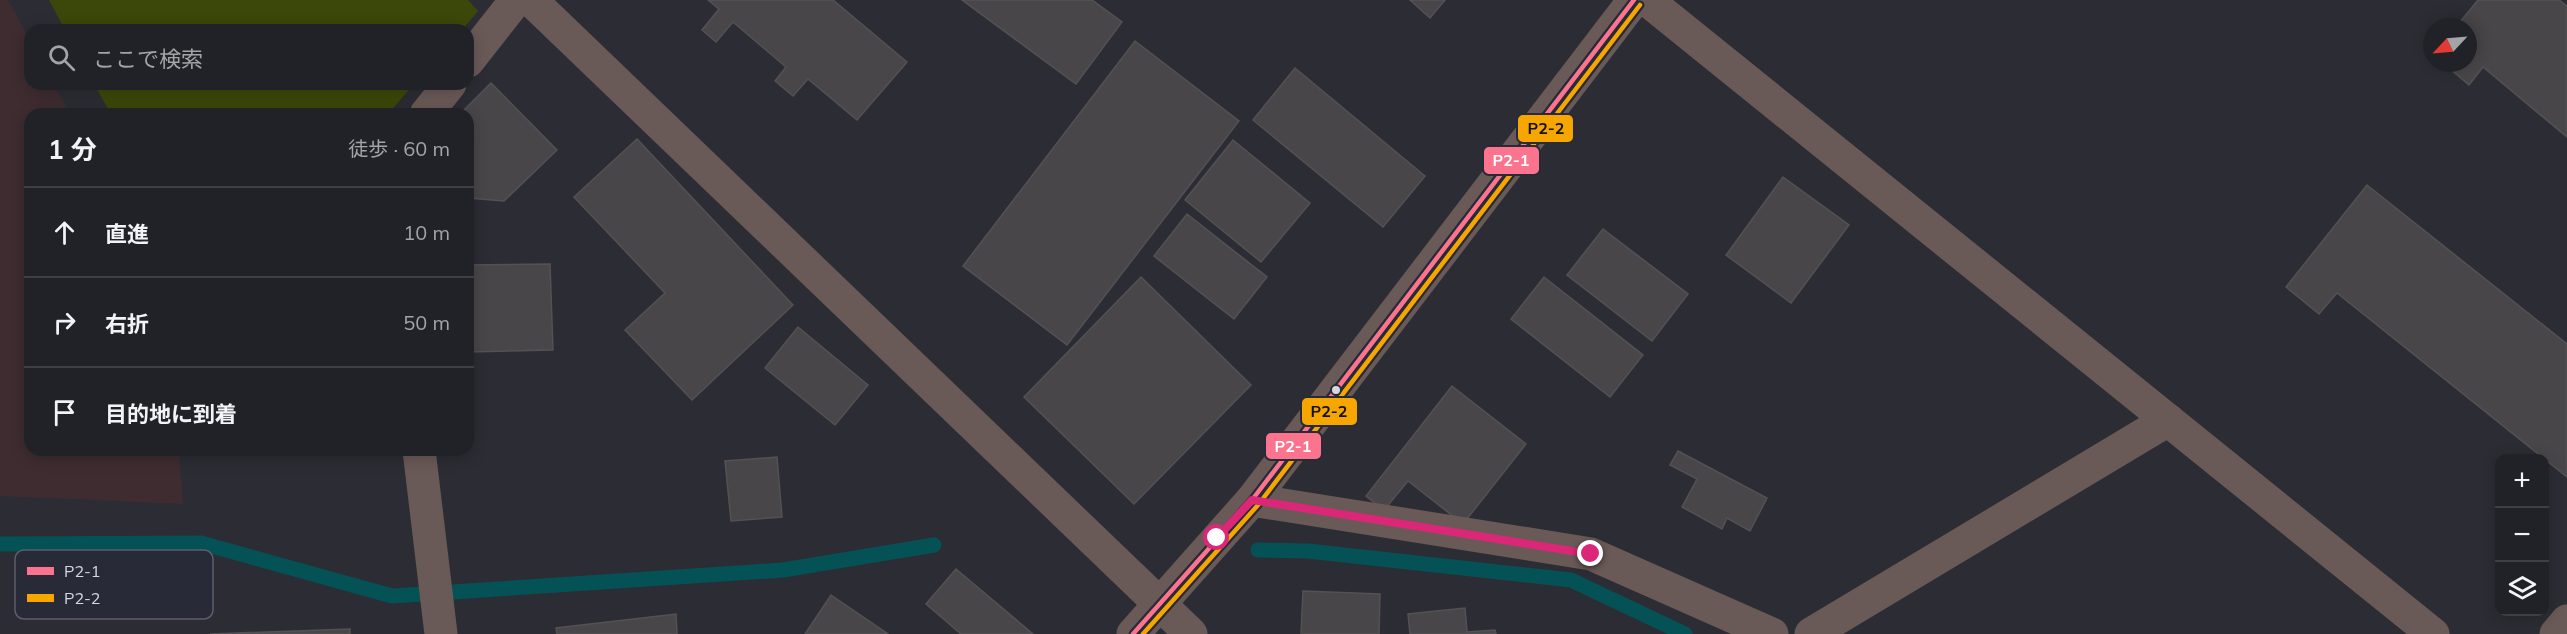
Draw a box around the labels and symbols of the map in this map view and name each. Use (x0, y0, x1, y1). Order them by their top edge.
north arrow (2423, 18, 2477, 72)
line badge: P2-2 (1517, 114, 1574, 143)
text: P2-2 (1528, 118, 1564, 138)
line badge: P2-1 (1483, 146, 1540, 175)
text: P2-1 (1493, 150, 1529, 170)
unlabelled marker (1330, 384, 1342, 396)
line badge: P2-2 (1301, 397, 1358, 426)
text: P2-2 (1311, 401, 1347, 421)
line badge: P2-1 (1265, 432, 1322, 460)
text: P2-1 (1275, 436, 1311, 456)
route start (1203, 524, 1229, 550)
route end (1577, 540, 1603, 566)
legend (15, 550, 213, 619)
text: P2-1 (64, 561, 100, 581)
text: P2-2 (64, 588, 100, 608)

